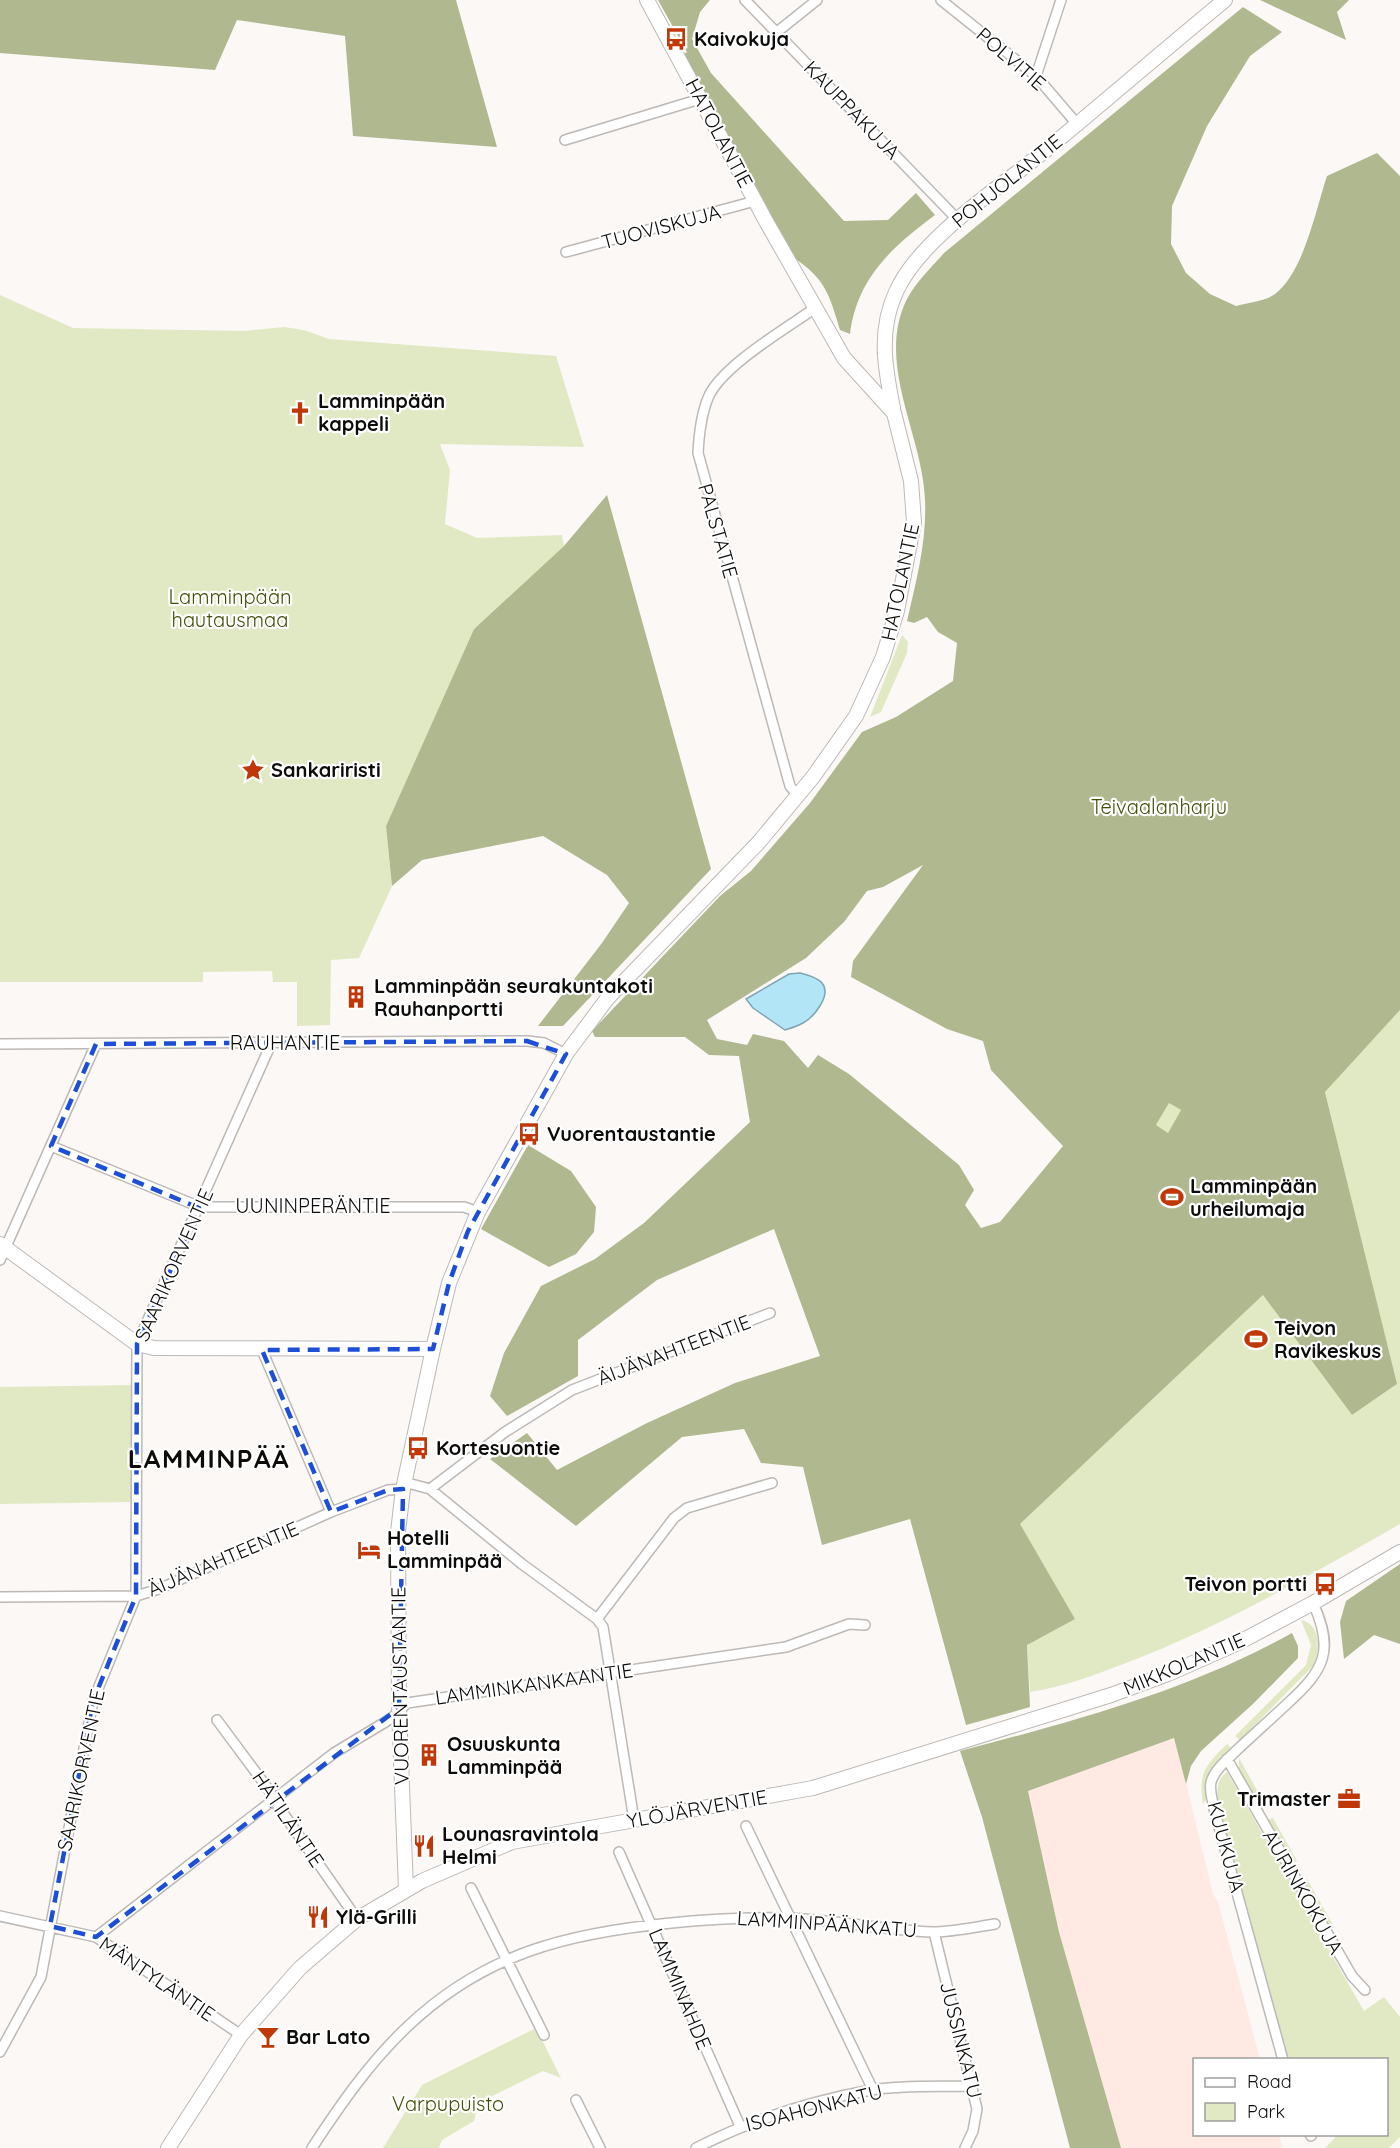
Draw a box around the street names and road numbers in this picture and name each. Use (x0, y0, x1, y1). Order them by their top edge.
street label: POLVITIE (972, 22, 1051, 95)
street label: KAUPPAKUJA (799, 55, 906, 164)
street label: HATOLANTIE (680, 74, 759, 192)
street label: POHJOLANTIE (946, 128, 1067, 233)
street label: TUOVISKUJA (599, 199, 723, 254)
street label: PALSTATIE (693, 481, 744, 581)
street label: HATOLANTIE (875, 521, 924, 643)
street label: RAUHANTIE (230, 1030, 340, 1055)
street label: SAARIKORVENTIE (129, 1185, 218, 1345)
street label: UUNINPERÄNTIE (235, 1193, 391, 1218)
street label: ÄIJÄNAHTEENTIE (594, 1309, 754, 1390)
street label: ÄIJÄNAHTEENTIE (143, 1515, 302, 1602)
street label: VUORENTAUSTANTIE (385, 1587, 414, 1785)
street label: MIKKOLANTIE (1119, 1627, 1248, 1700)
street label: LAMMINKANKAANTIE (433, 1657, 635, 1710)
street label: SAARIKORVENTIE (51, 1687, 110, 1853)
street label: HÄTILÄNTIE (247, 1766, 330, 1872)
street label: YLÖJÄRVENTIE (625, 1784, 769, 1833)
street label: KUUKUJA (1202, 1799, 1251, 1895)
street label: AURINKOKUJA (1258, 1825, 1349, 1958)
street label: LAMMINPÄÄNKATU (736, 1905, 918, 1942)
street label: LAMMINAHDE (644, 1924, 717, 2053)
street label: MÄNTYLÄNTIE (95, 1931, 220, 2026)
street label: JUSSINKATU (935, 1979, 988, 2101)
street label: ISOAHONKATU (743, 2078, 885, 2137)

